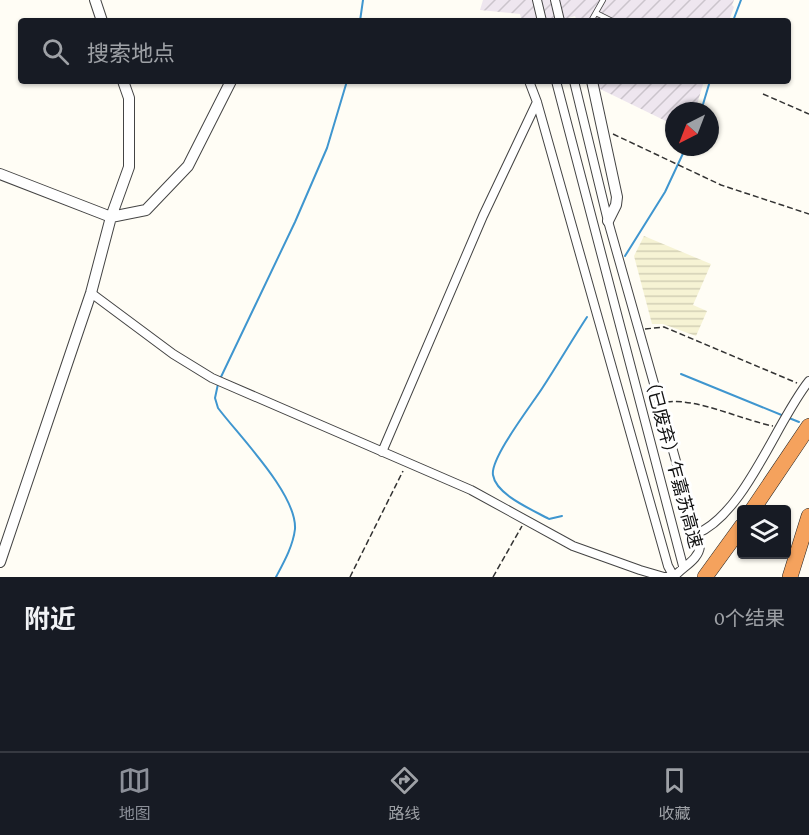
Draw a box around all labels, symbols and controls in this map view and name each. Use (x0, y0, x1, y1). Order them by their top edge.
search box (18, 18, 791, 84)
icon: search (39, 35, 72, 68)
text: 搜索地点 (87, 41, 175, 66)
north arrow (665, 102, 719, 156)
street label: （已废弃）乍嘉苏高速 (640, 371, 706, 551)
map controls (737, 505, 791, 559)
button: layers (737, 505, 791, 559)
text: 附近 (24, 605, 76, 634)
text: 0个结果 (714, 607, 785, 629)
tab: 地图 (118, 764, 151, 824)
tab: 路线 (388, 764, 421, 824)
tab: 收藏 (658, 764, 691, 824)

